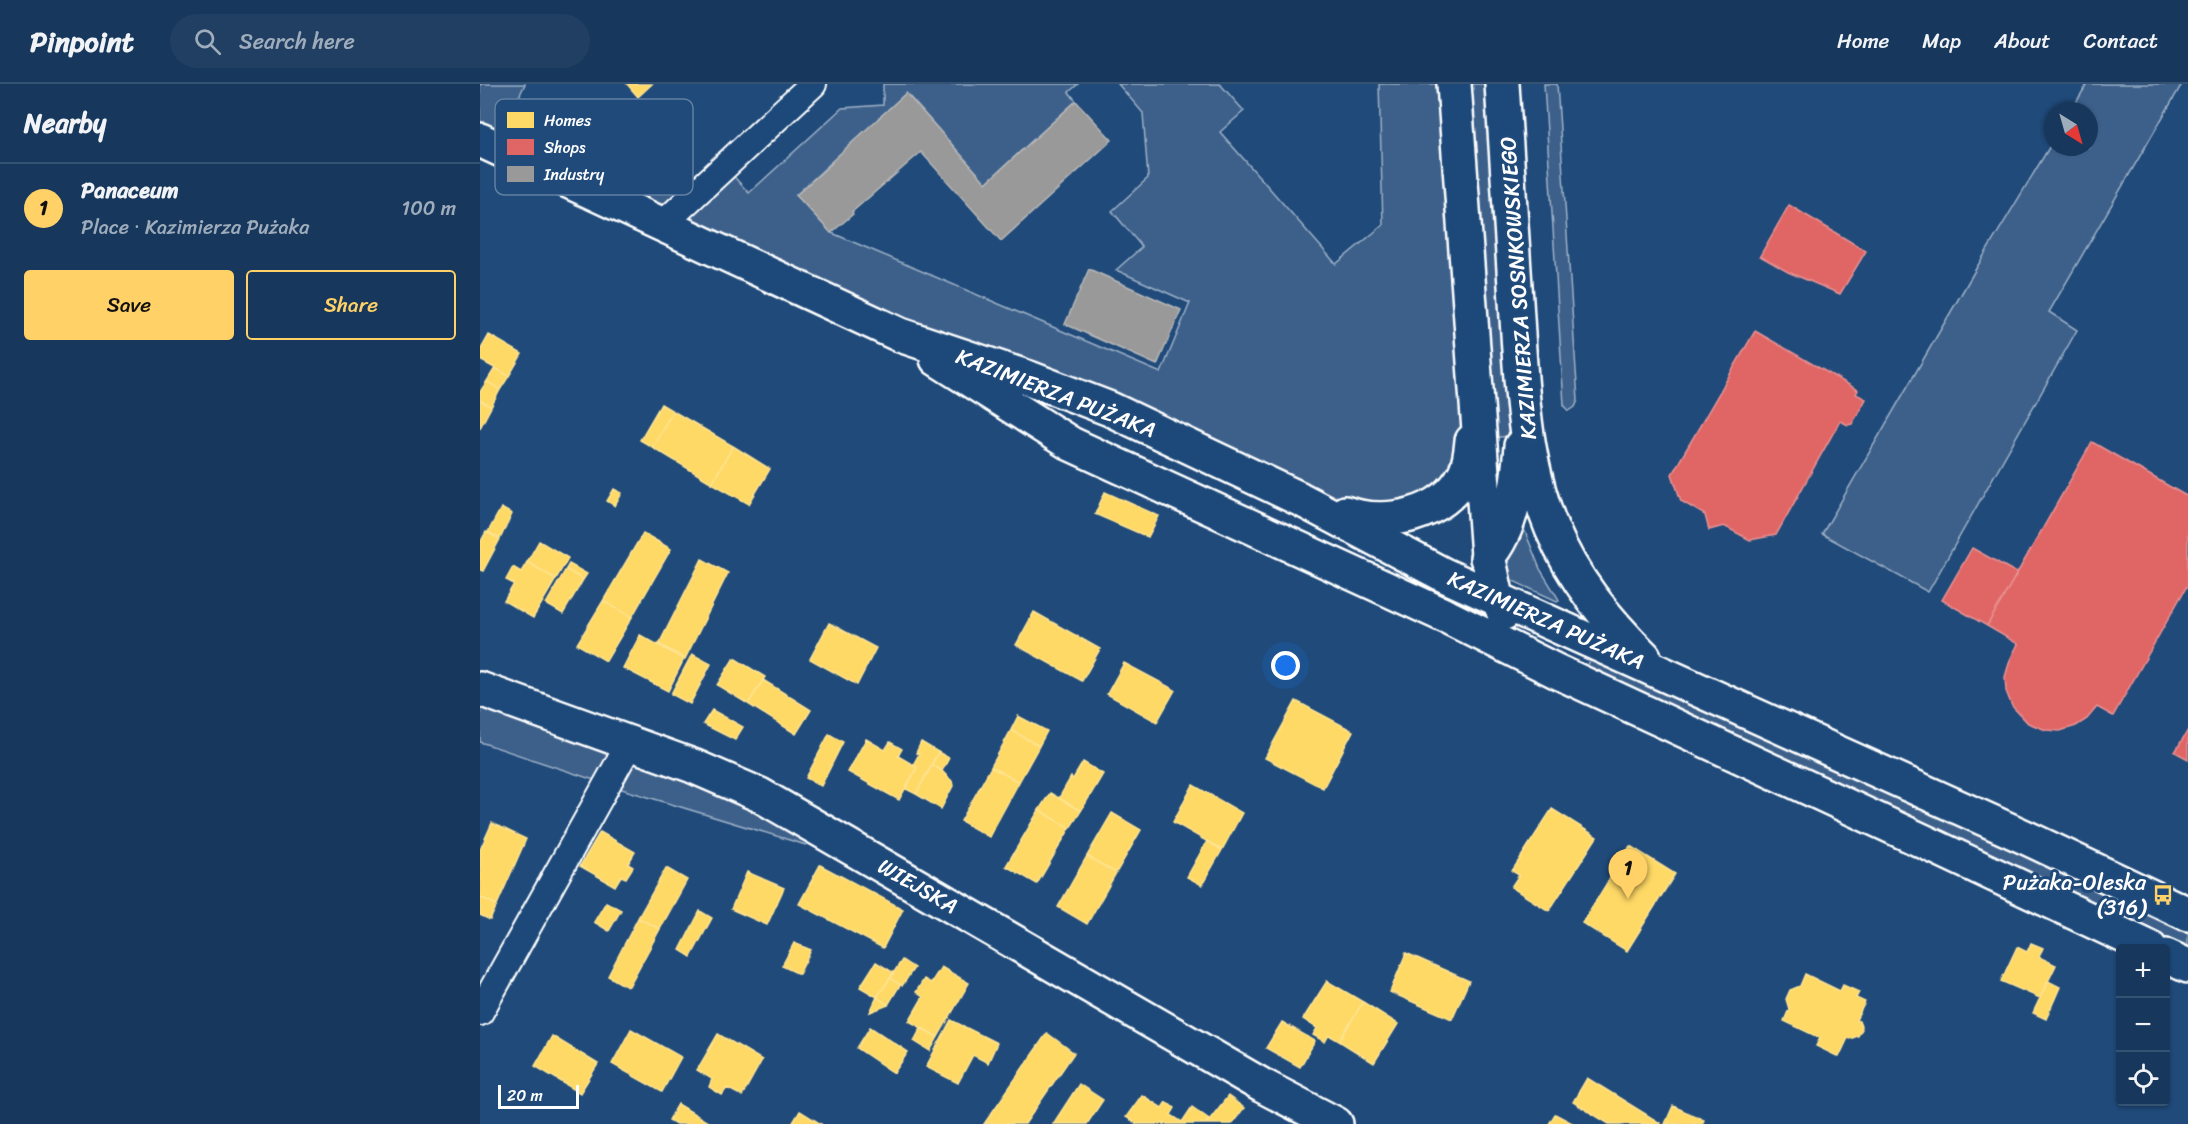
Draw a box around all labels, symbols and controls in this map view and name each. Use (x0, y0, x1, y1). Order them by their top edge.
search box (170, 14, 590, 68)
text: Pinpoint (30, 17, 134, 66)
text: Search here (239, 22, 355, 61)
text: Home (1837, 22, 1889, 60)
text: Map (1922, 22, 1961, 60)
text: About (1994, 22, 2051, 60)
text: Contact (2084, 22, 2158, 60)
icon: search (191, 25, 224, 58)
legend (495, 99, 693, 195)
text: Nearby (24, 100, 106, 146)
north arrow (2044, 102, 2098, 156)
text: Homes (544, 106, 592, 135)
text: Shops (544, 133, 586, 162)
street label: KAZIMIERZA SOSNKOWSKIEGO (1488, 135, 1548, 441)
text: Industry (543, 160, 605, 189)
text: Panaceum (81, 171, 179, 210)
text: 1 (39, 191, 48, 226)
text: 100 m (402, 191, 456, 226)
text: Place · Kazimierza Pużaka (81, 210, 309, 245)
button: Save (24, 270, 234, 340)
button: Share (246, 270, 456, 340)
street label: KAZIMIERZA PUŻAKA (950, 337, 1162, 449)
street label: KAZIMIERZA PUŻAKA (1441, 559, 1651, 681)
your location (1271, 651, 1300, 680)
street label: WIEJSKA (870, 847, 966, 925)
pin: 1 (1608, 850, 1648, 899)
place label: Pużaka-Oleska (316) (2003, 863, 2147, 927)
bus stop icon: Pużaka-Oleska (316) (2151, 883, 2175, 907)
map controls (2116, 944, 2170, 1106)
button: + (2116, 944, 2170, 998)
button: − (2116, 998, 2170, 1052)
button: locate (2116, 1052, 2170, 1106)
text: 20 m (507, 1081, 543, 1110)
scale bar (498, 1082, 579, 1110)

